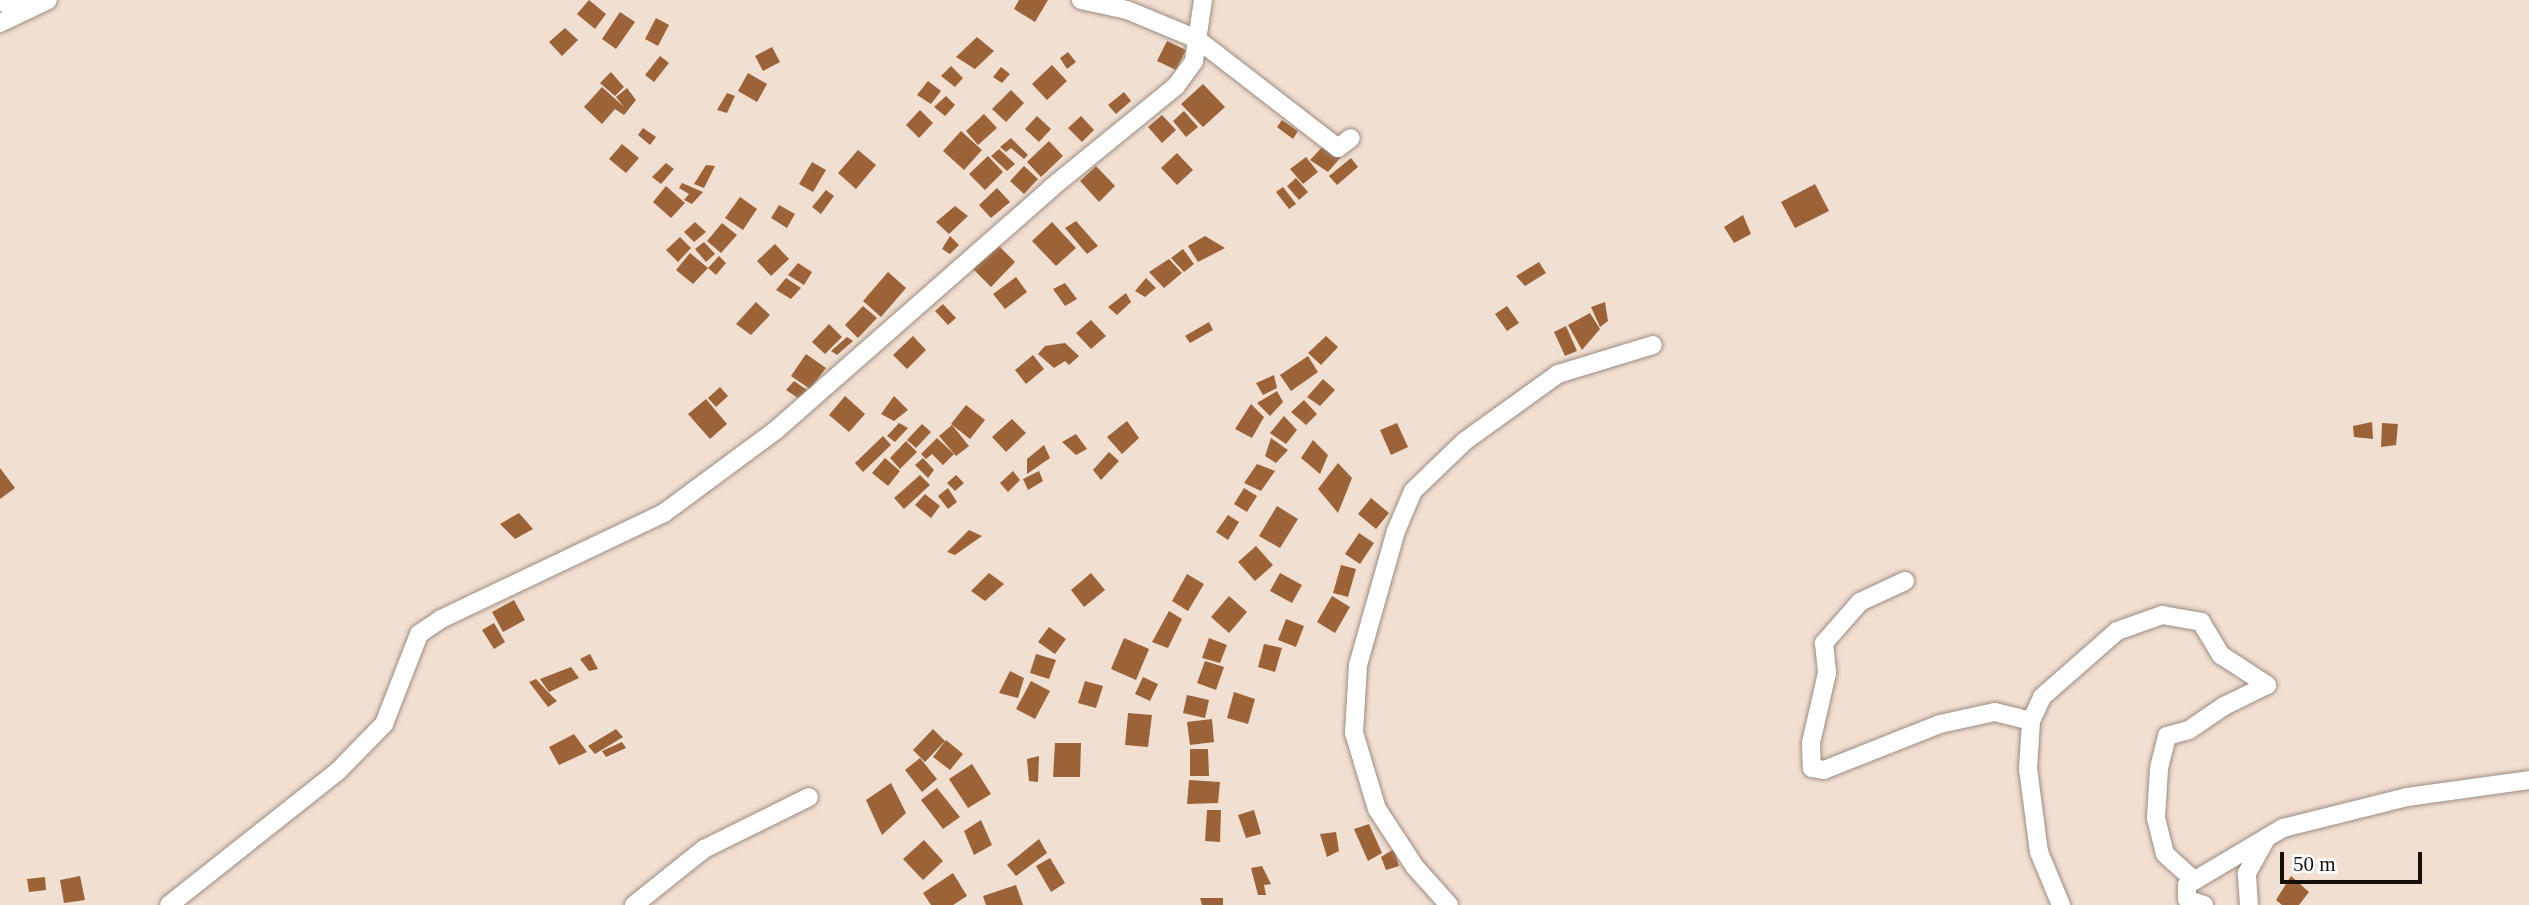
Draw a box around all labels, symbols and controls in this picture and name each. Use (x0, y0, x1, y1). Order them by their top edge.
scale bar (2284, 838, 2426, 882)
text: 50 m (2293, 852, 2336, 876)

